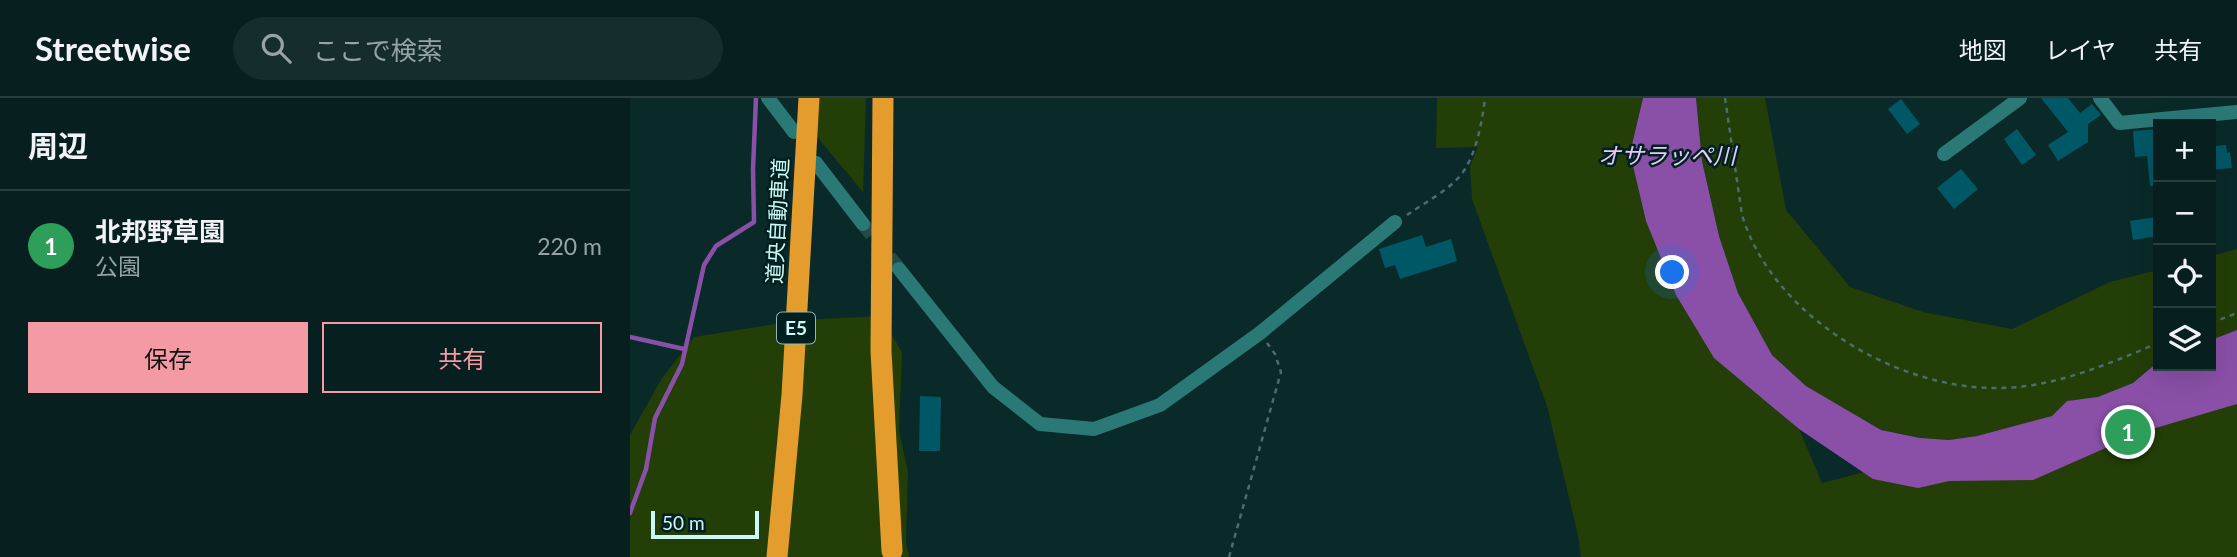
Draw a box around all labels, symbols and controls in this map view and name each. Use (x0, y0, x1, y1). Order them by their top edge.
search box (233, 17, 723, 80)
text: Streetwise (35, 28, 191, 68)
icon: search (257, 29, 295, 67)
text: ここで検索 (313, 34, 443, 66)
text: 地図 (1959, 35, 2007, 64)
text: レイヤ (2045, 35, 2116, 64)
text: 共有 (2154, 35, 2202, 64)
map controls (2153, 119, 2216, 371)
button: + (2153, 119, 2216, 182)
text: 周辺 (28, 127, 88, 163)
water label: オサラッペ川 (1598, 141, 1739, 169)
street label: 道央自動車道 (761, 157, 792, 284)
button: − (2153, 182, 2216, 245)
text: 北邦野草園 (95, 215, 225, 247)
text: 1 (44, 232, 58, 260)
text: 220 m (537, 232, 602, 260)
button: locate (2153, 245, 2216, 308)
text: 公園 (95, 252, 141, 280)
your location (1655, 255, 1689, 289)
button: layers (2153, 308, 2216, 371)
road number: E5 (777, 312, 815, 344)
button: 保存 (28, 322, 308, 393)
button: 共有 (322, 322, 602, 393)
pin: 1 (2105, 406, 2151, 458)
scale bar (651, 508, 760, 540)
text: 50 m (662, 511, 705, 534)

